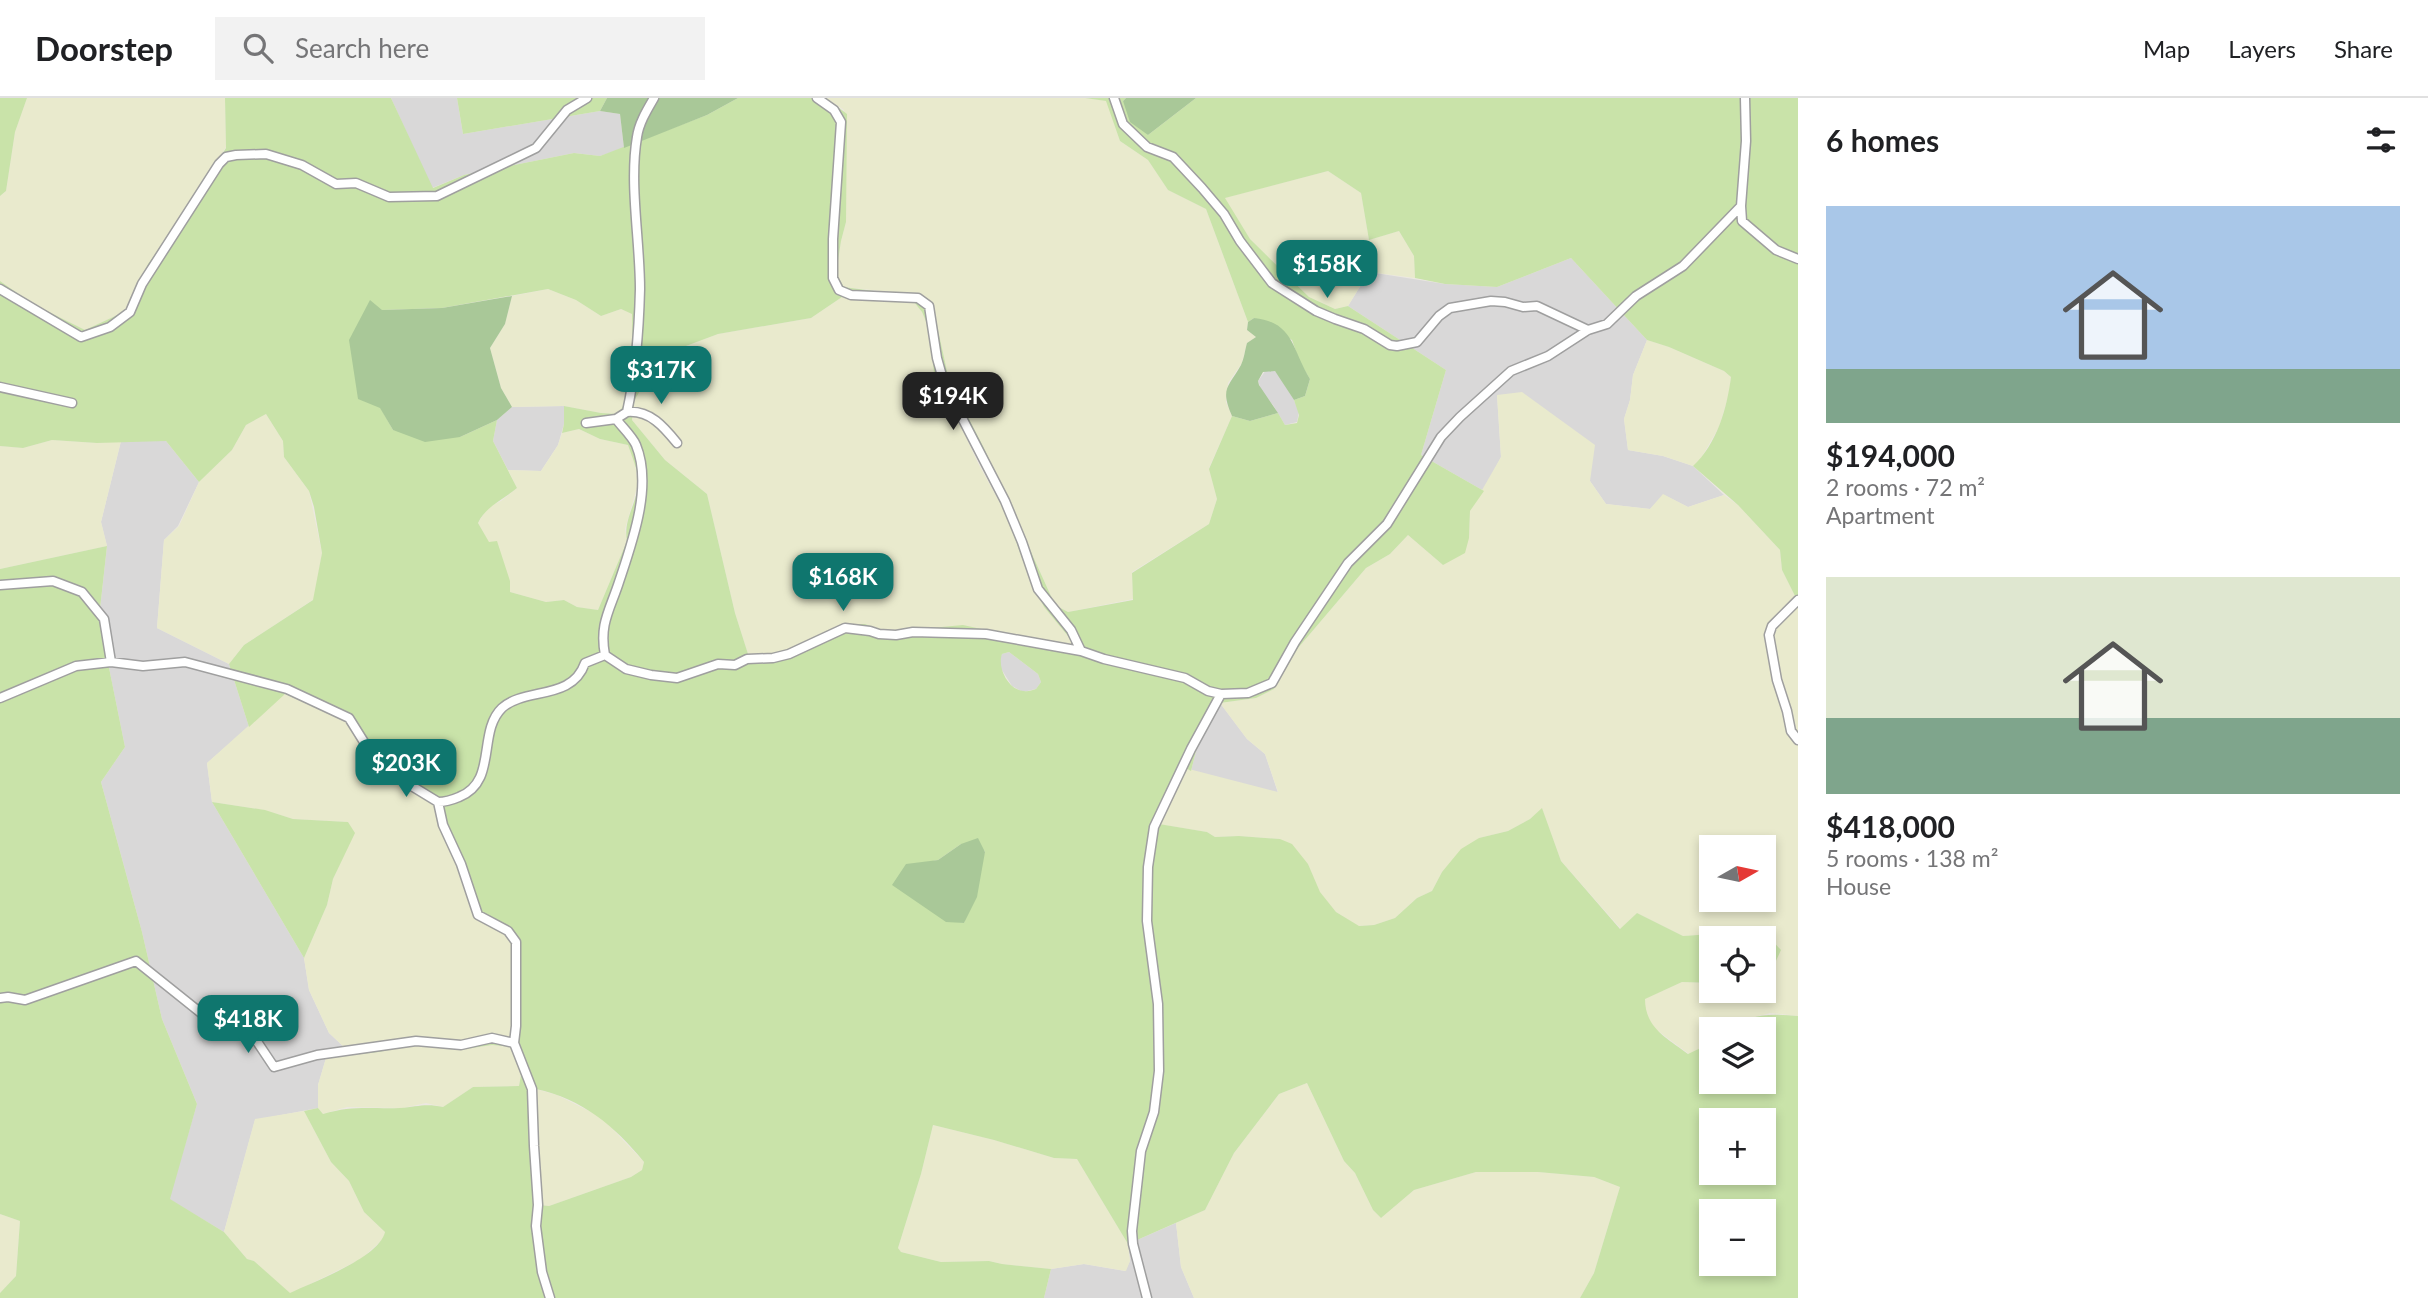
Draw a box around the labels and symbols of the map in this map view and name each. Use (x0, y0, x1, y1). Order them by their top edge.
pin: $158K (1278, 240, 1376, 300)
pin: $317K (612, 346, 710, 406)
pin: $194K (904, 372, 1002, 432)
pin: $168K (794, 554, 892, 613)
pin: $203K (357, 740, 455, 799)
north arrow (1699, 835, 1776, 912)
pin: $418K (199, 996, 297, 1055)

